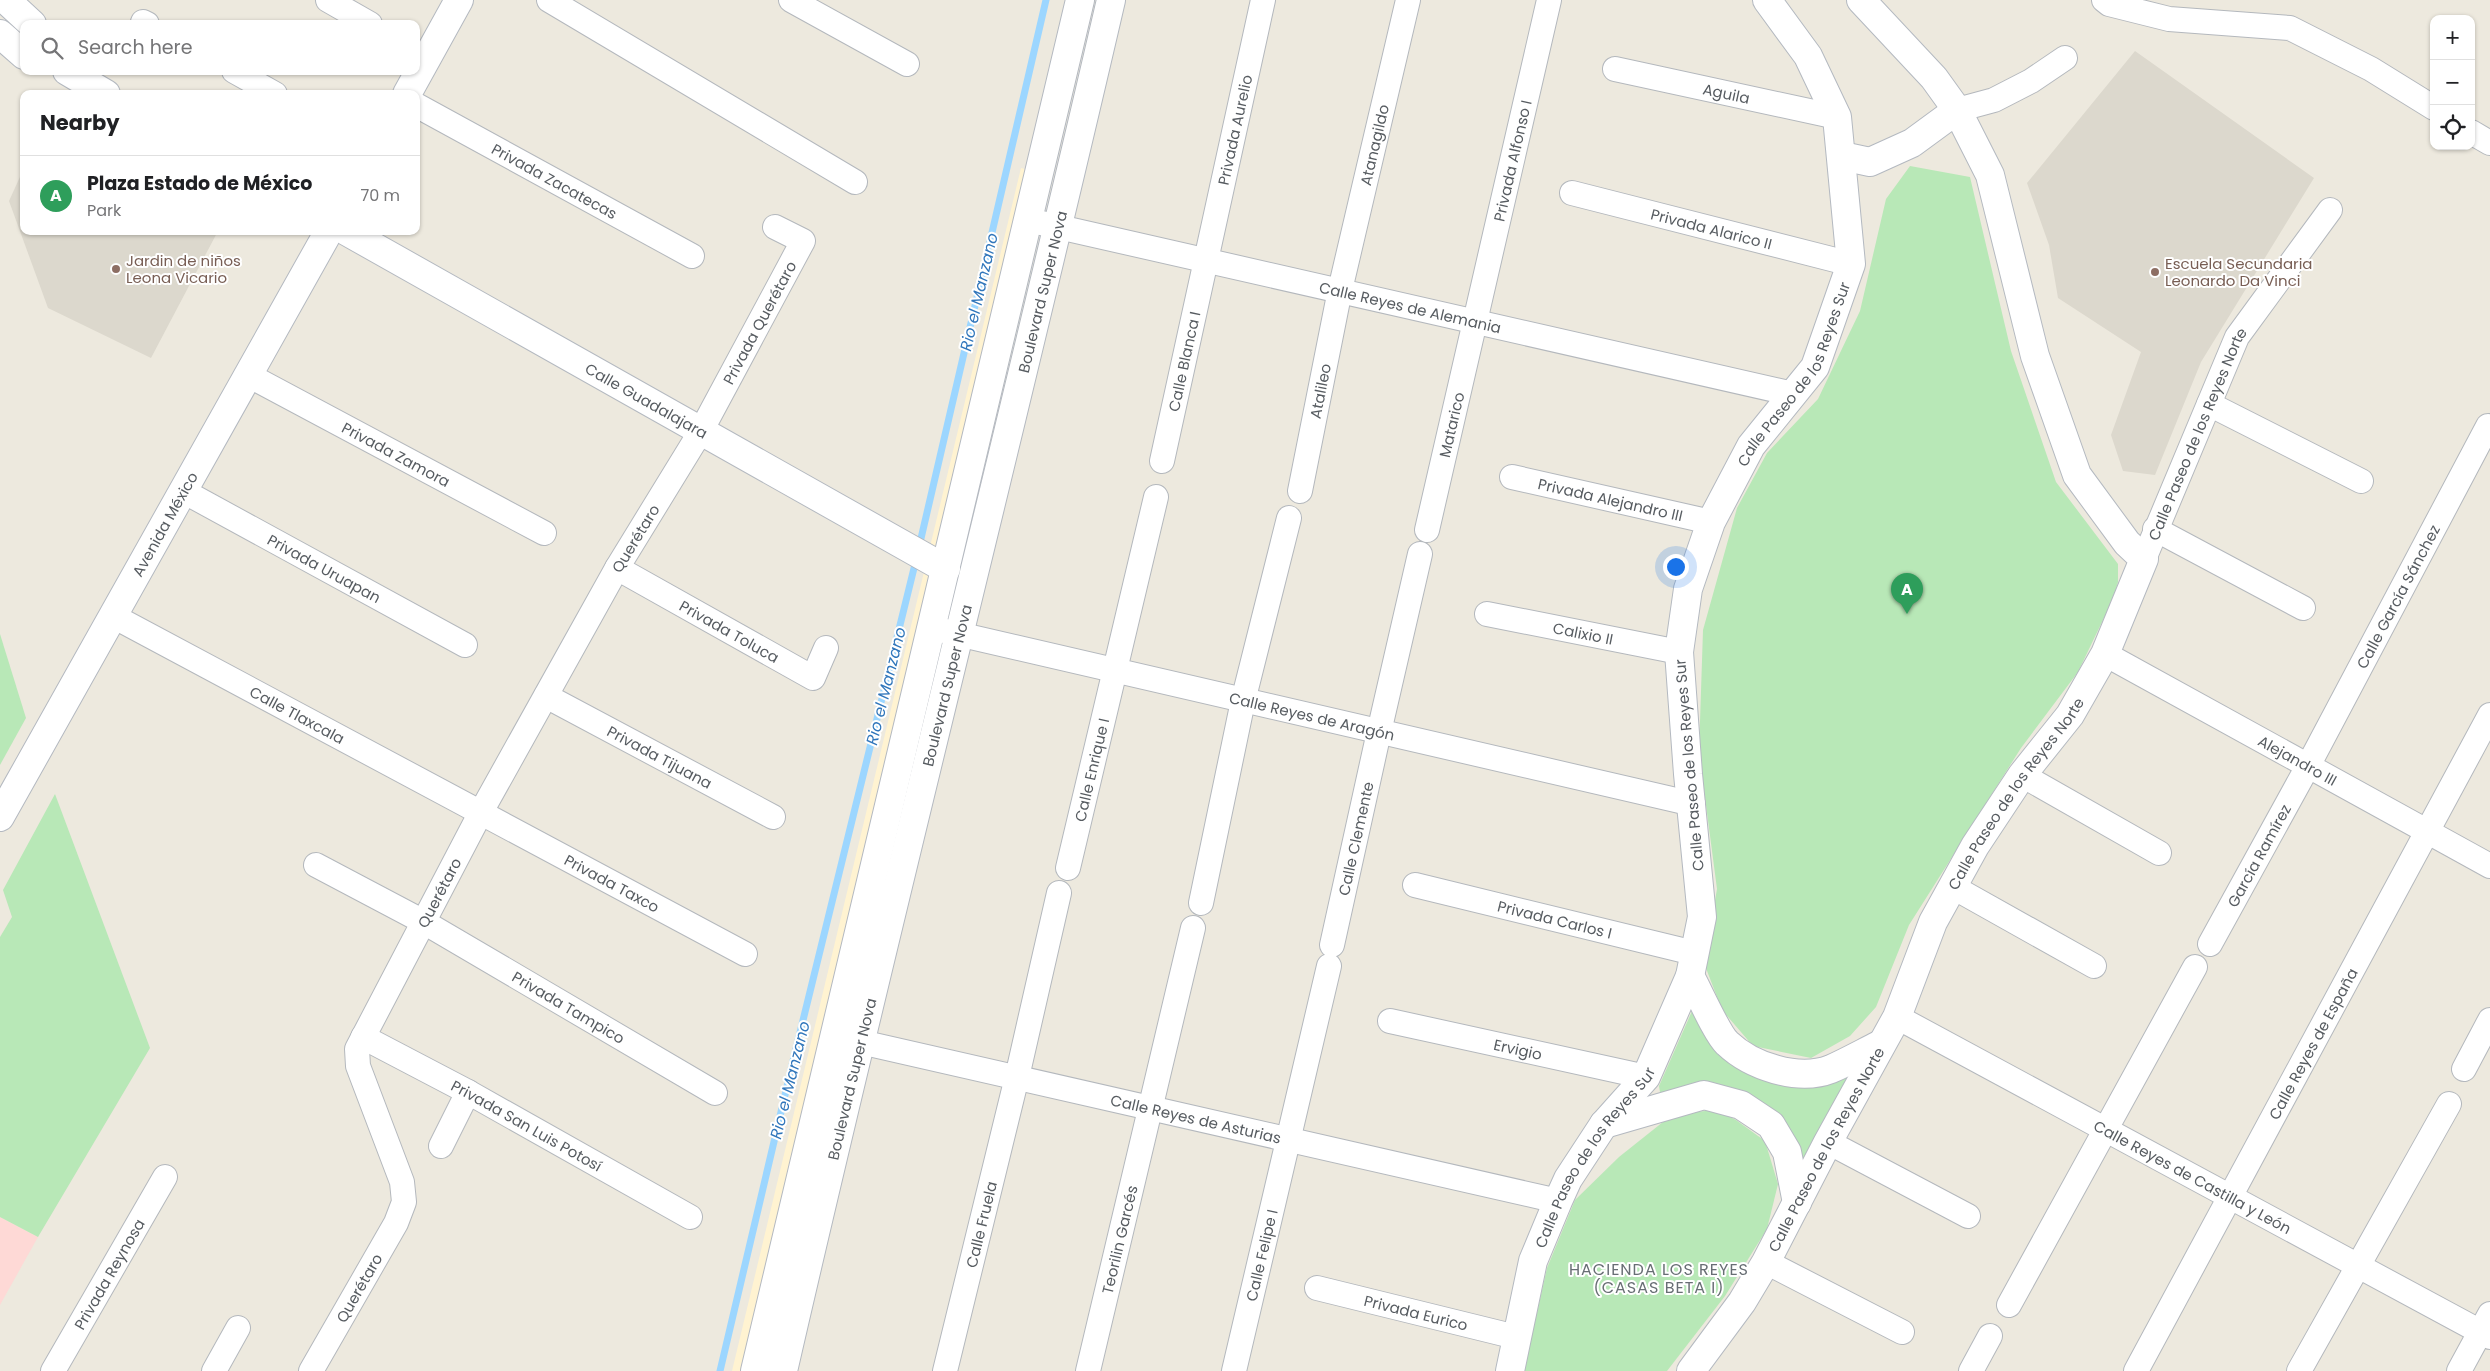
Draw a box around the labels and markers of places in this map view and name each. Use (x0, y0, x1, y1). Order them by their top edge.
place label: Jardin de niños Leona Vicario (126, 250, 241, 288)
place label: Escuela Secundaria Leonardo Da Vinci (2165, 253, 2312, 291)
marker: Jardin de niños Leona Vicario (110, 263, 122, 275)
marker: Escuela Secundaria Leonardo Da Vinci (2149, 266, 2161, 278)
pin: A (1891, 573, 1923, 614)

